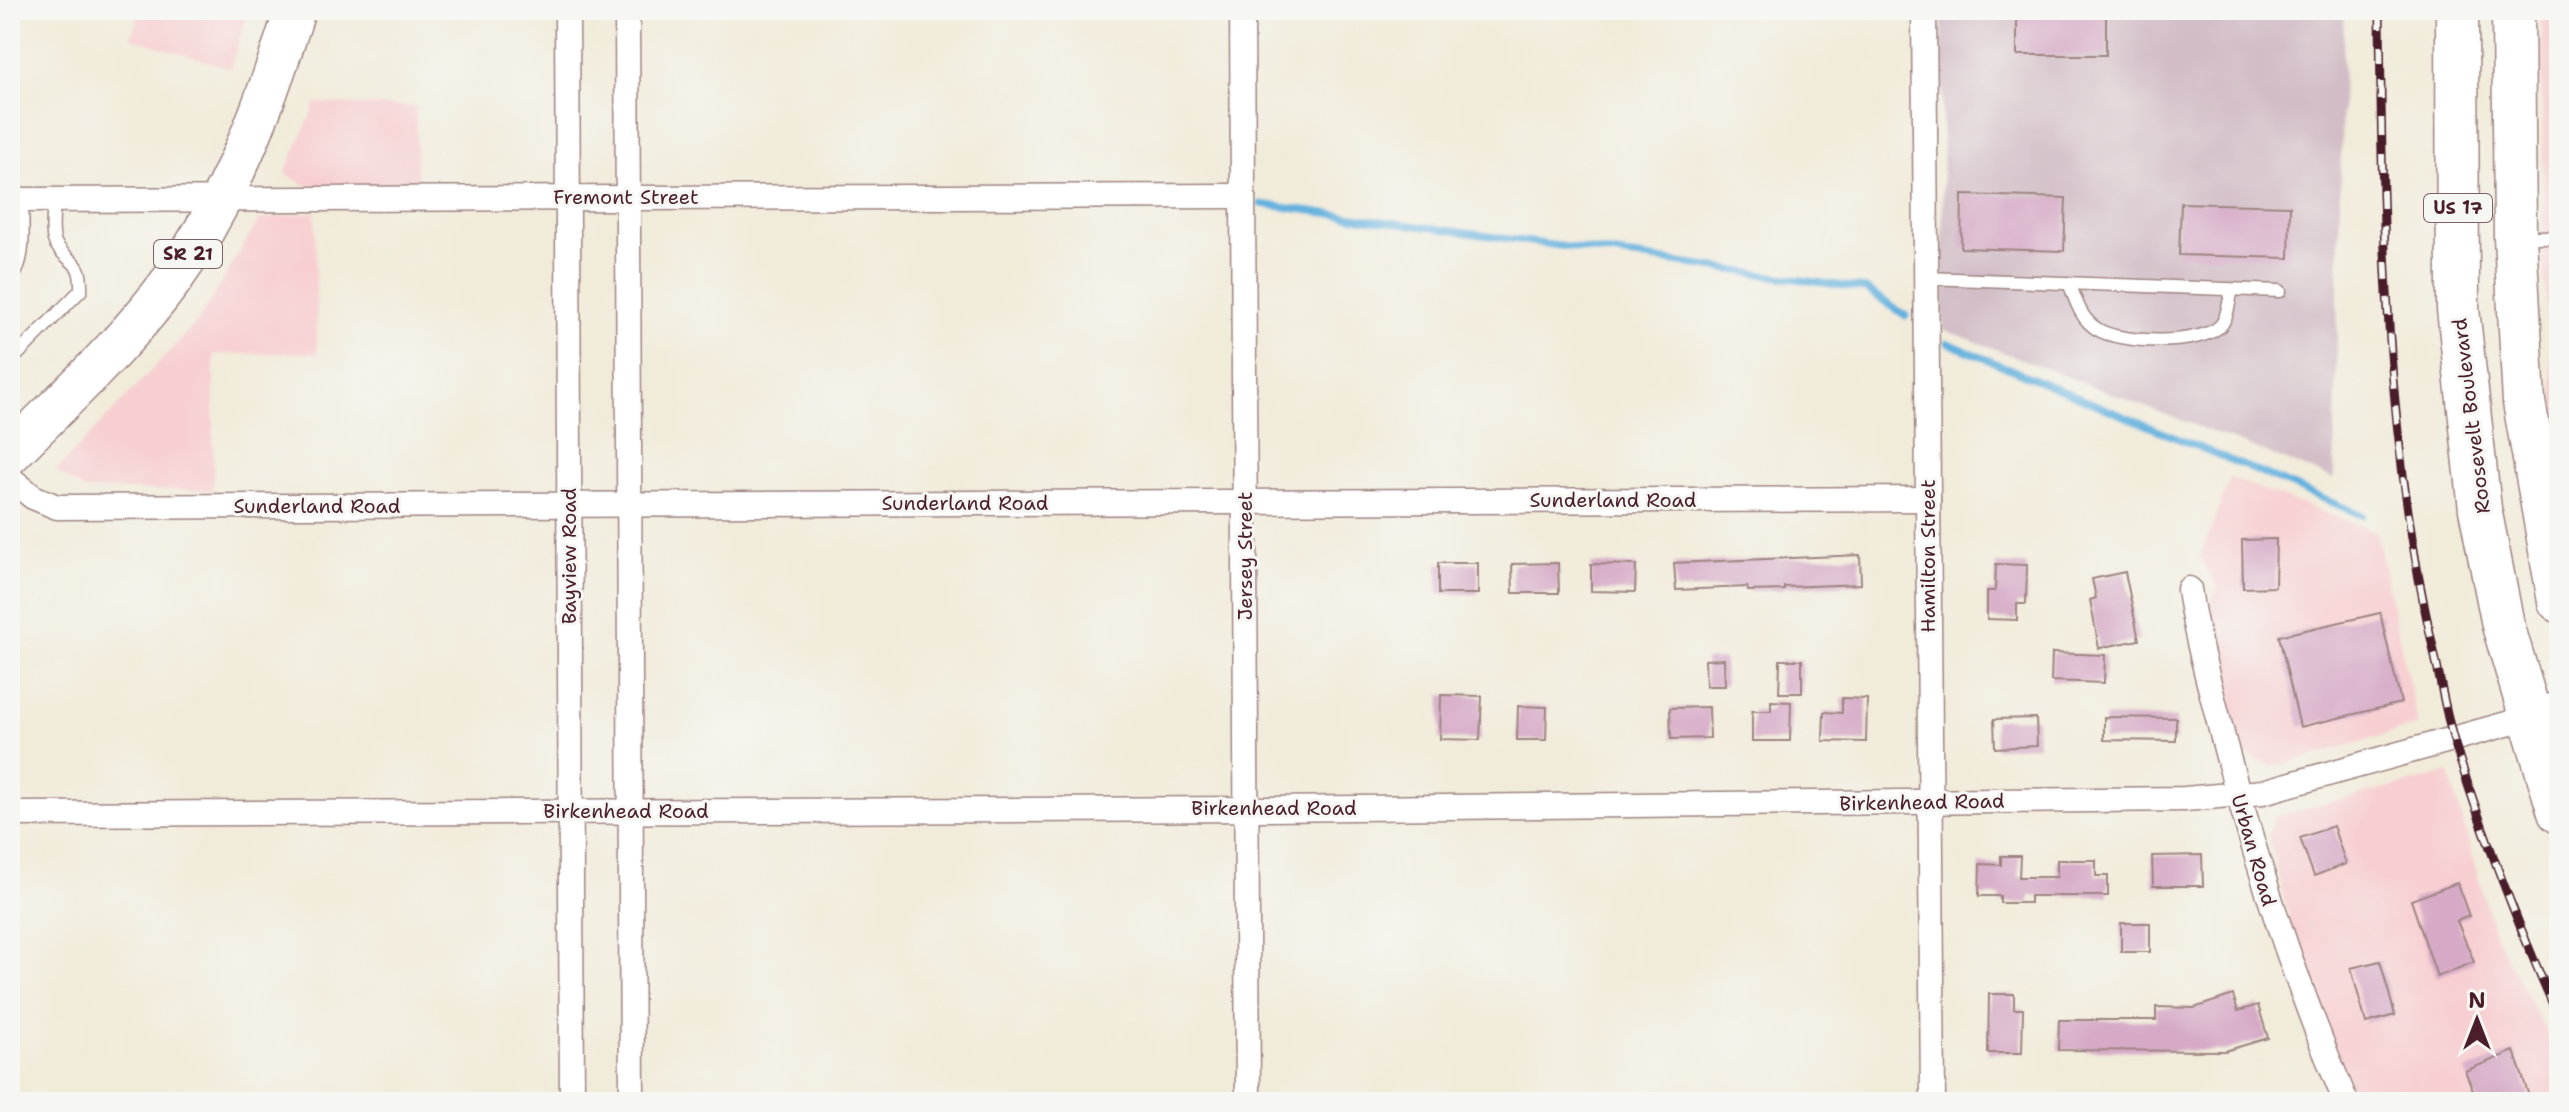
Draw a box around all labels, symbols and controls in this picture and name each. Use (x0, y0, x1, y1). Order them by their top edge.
street label: Fremont Street (553, 184, 699, 210)
road number: US 17 (2424, 194, 2492, 222)
road number: SR 21 (154, 240, 222, 268)
street label: Roosevelt Boulevard (2446, 316, 2496, 515)
street label: Hamilton Street (1915, 479, 1941, 633)
street label: Bayview Road (556, 487, 582, 624)
street label: Sunderland Road (1530, 487, 1697, 513)
street label: Sunderland Road (882, 490, 1049, 516)
street label: Jersey Street (1232, 491, 1258, 621)
street label: Sunderland Road (234, 493, 401, 519)
street label: Birkenhead Road (1839, 788, 2005, 816)
street label: Urban Road (2226, 791, 2282, 909)
street label: Birkenhead Road (1191, 795, 1357, 821)
street label: Birkenhead Road (543, 798, 709, 824)
north arrow (2437, 980, 2517, 1060)
text: N (2468, 986, 2486, 1015)

